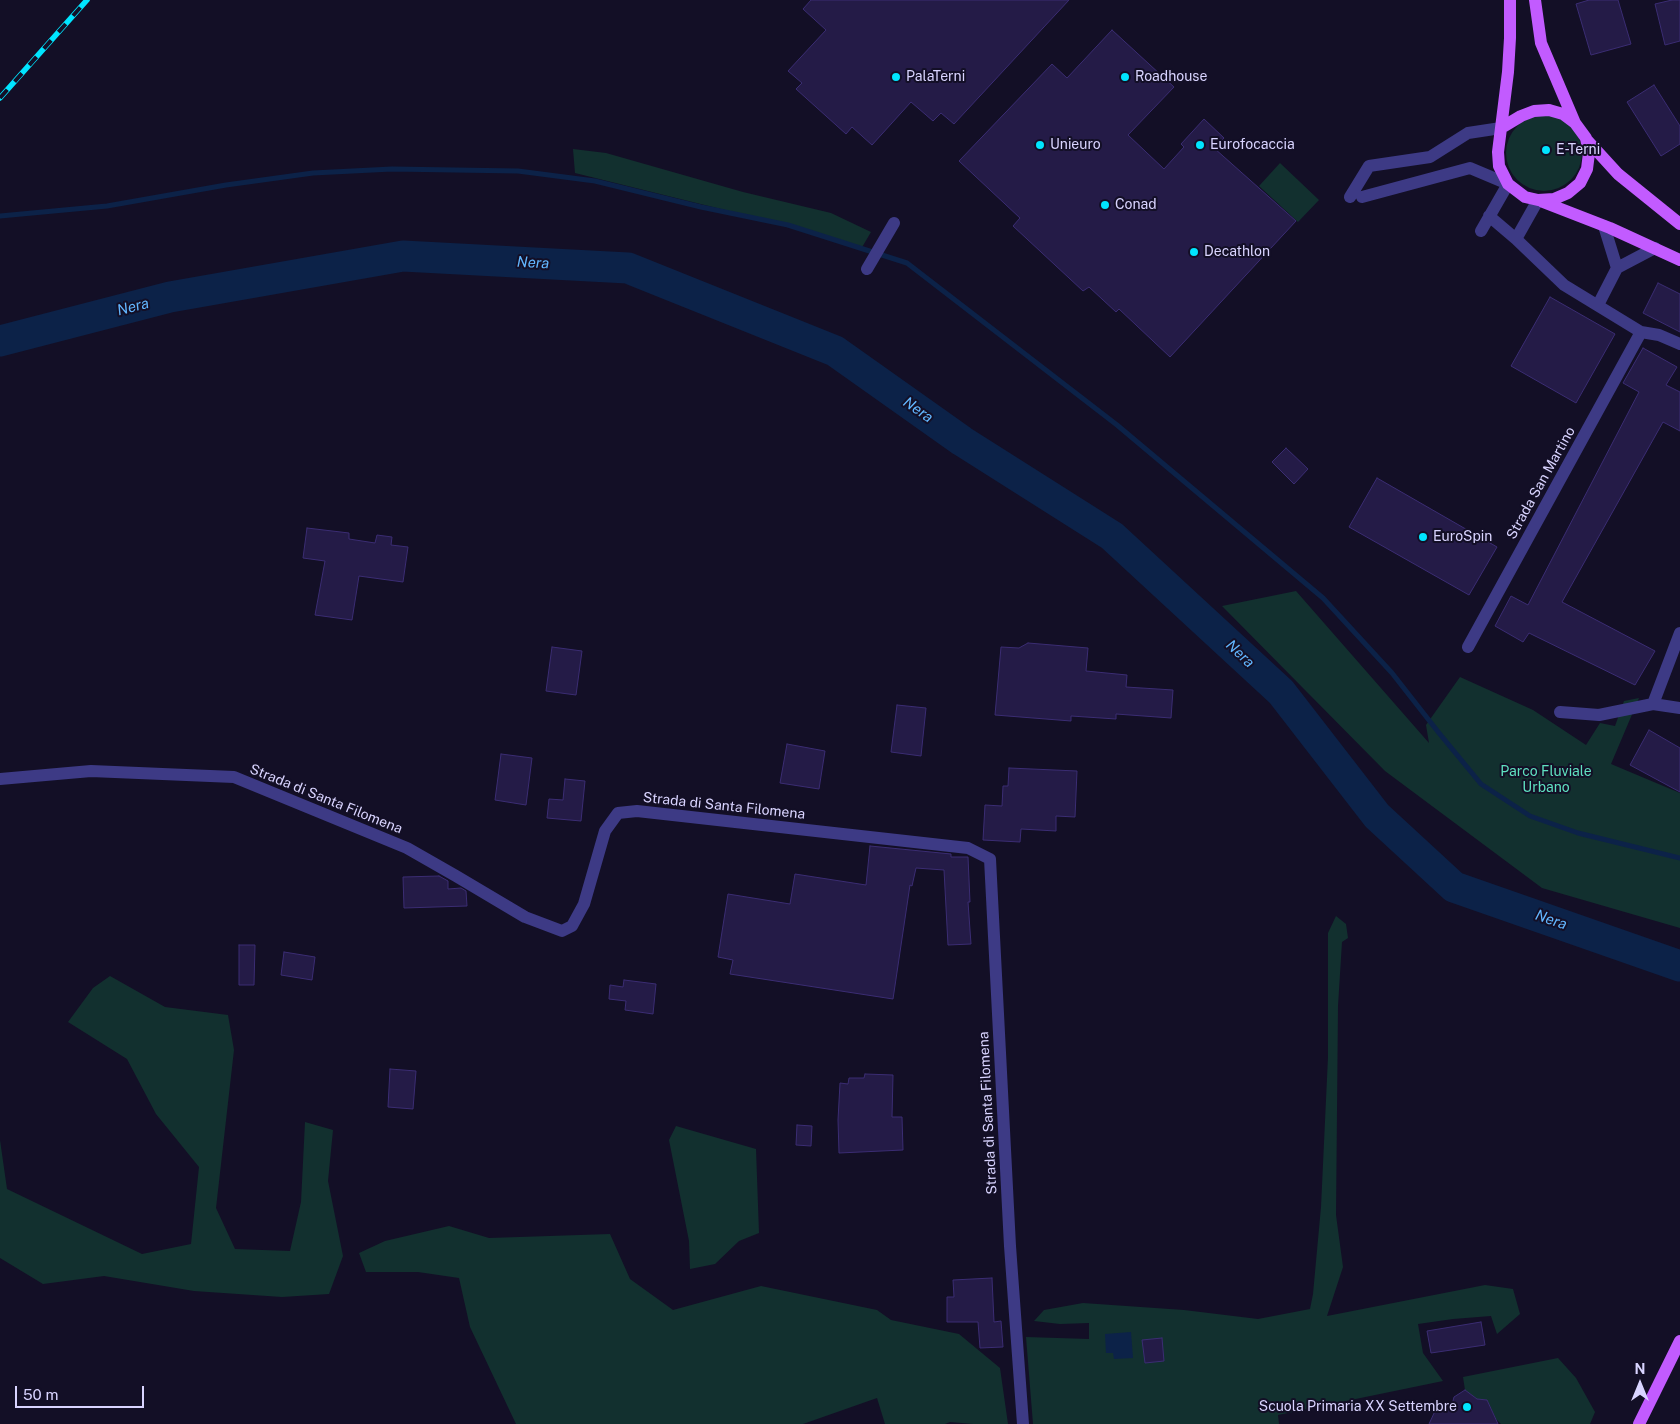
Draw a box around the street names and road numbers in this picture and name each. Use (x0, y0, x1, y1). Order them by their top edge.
street label: Strada San Martino (1503, 424, 1579, 542)
street label: Strada di Santa Filomena (247, 761, 405, 837)
street label: Strada di Santa Filomena (642, 789, 806, 823)
street label: Strada di Santa Filomena (975, 1031, 1001, 1195)

